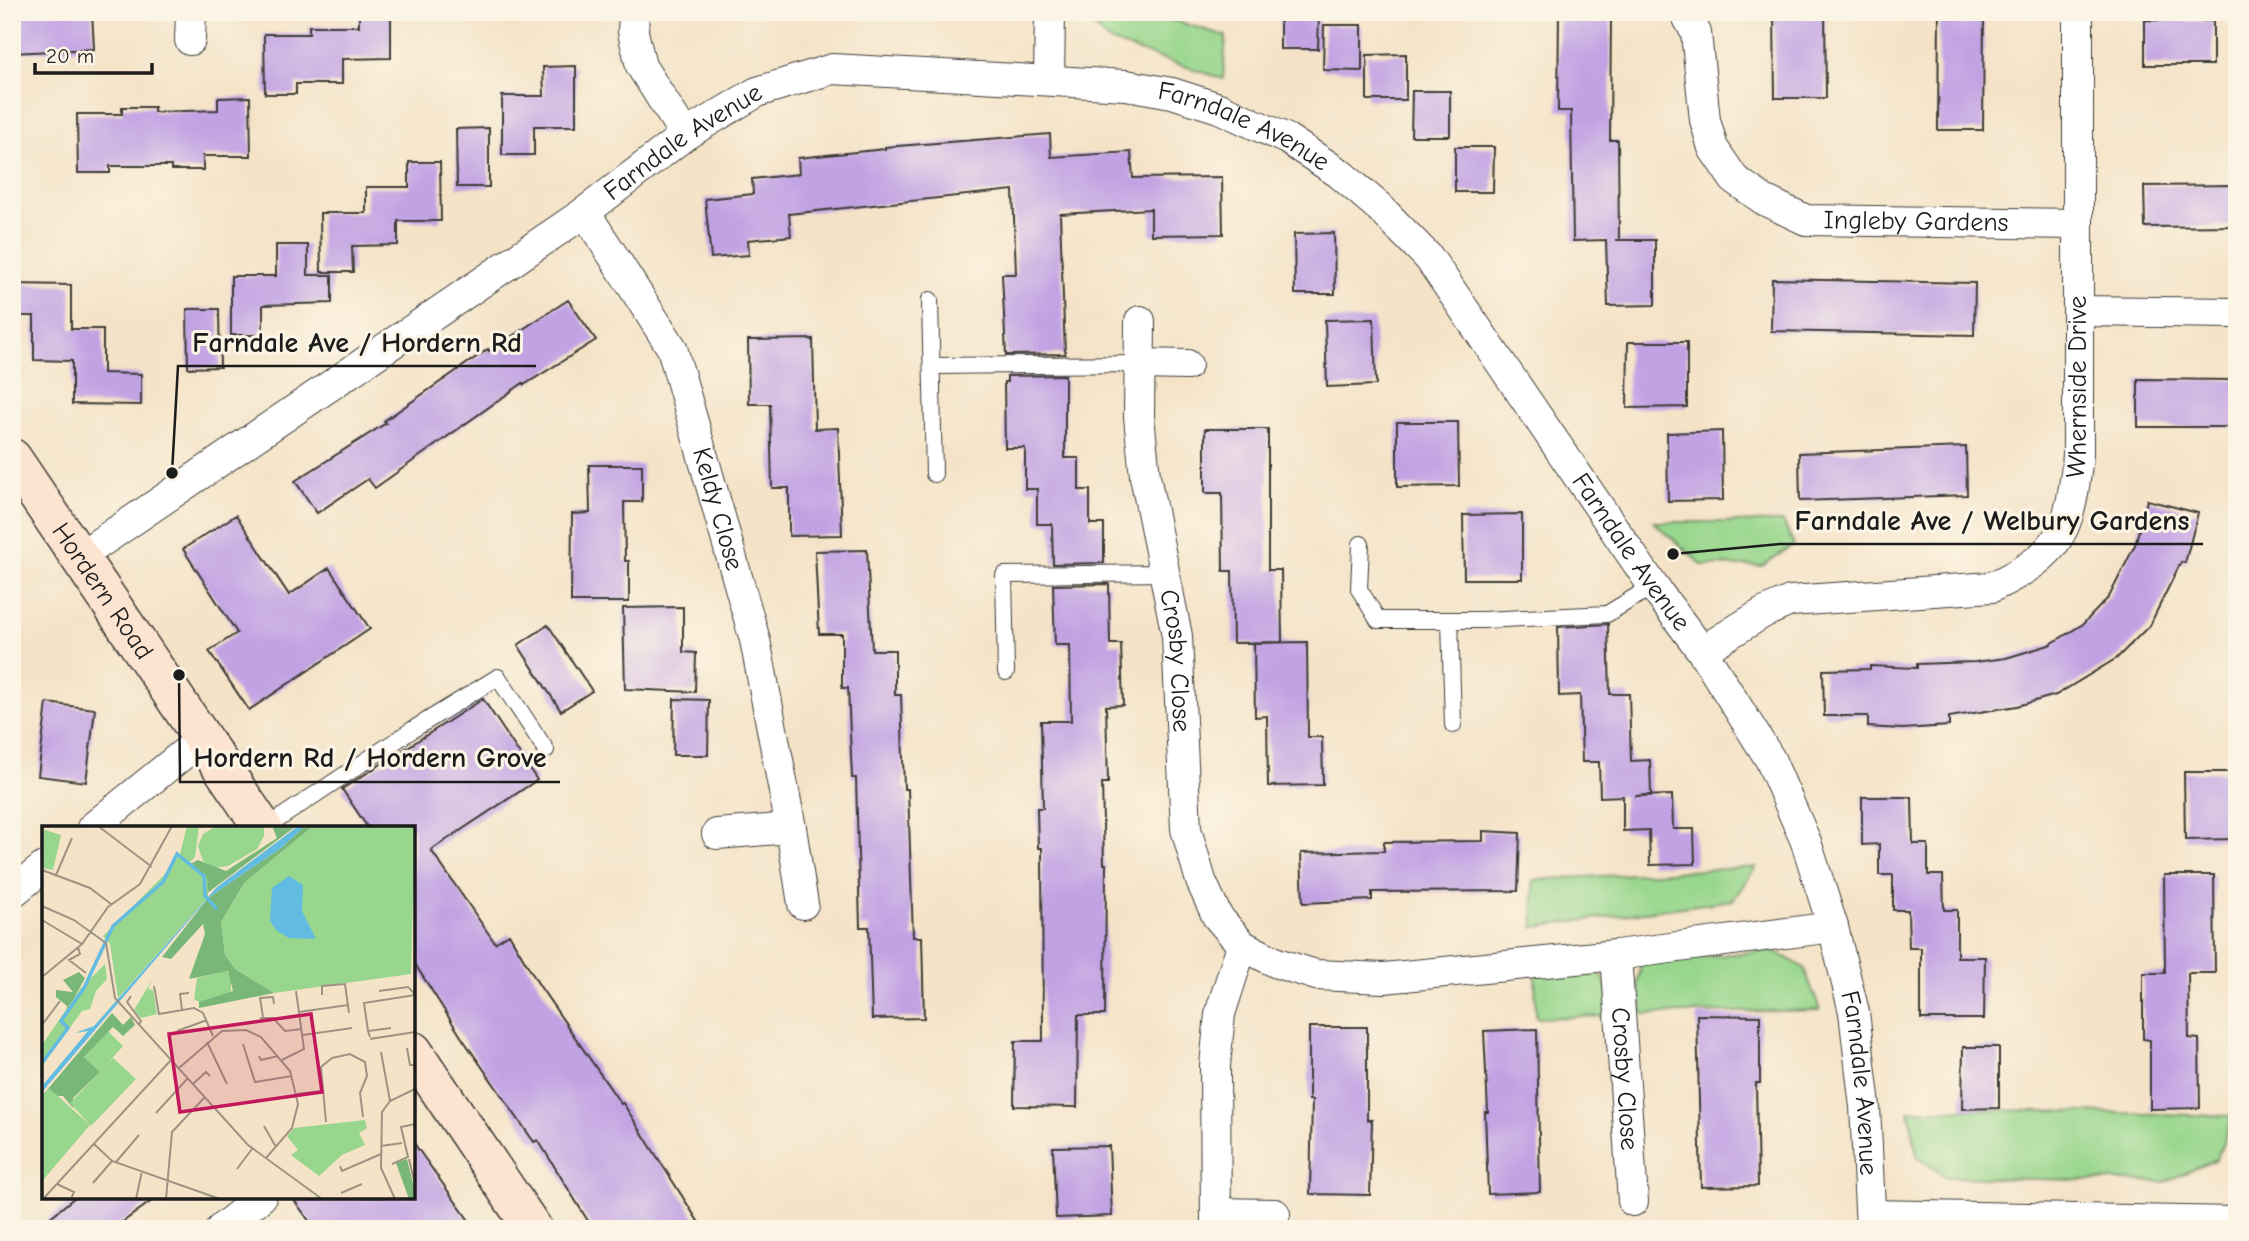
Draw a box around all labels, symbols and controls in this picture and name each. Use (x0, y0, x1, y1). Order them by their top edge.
scale bar (35, 32, 152, 76)
text: 20 m (46, 44, 94, 68)
street label: Farndale Avenue (1156, 76, 1335, 178)
street label: Farndale Avenue (598, 77, 767, 207)
street label: Ingleby Gardens (1823, 205, 2009, 238)
street label: Whernside Drive (2060, 296, 2093, 480)
callout: Farndale Ave / Hordern Rd (178, 317, 536, 366)
text: Farndale Ave / Hordern Rd (192, 327, 522, 359)
street label: Keldy Close (686, 444, 750, 574)
street label: Farndale Avenue (1566, 468, 1697, 637)
callout: Farndale Ave / Welbury Gardens (1780, 495, 2203, 544)
text: Farndale Ave / Welbury Gardens (1795, 505, 2190, 537)
street label: Hordern Road (45, 517, 159, 665)
street label: Crosby Close (1153, 587, 1196, 733)
callout: Hordern Rd / Hordern Grove (180, 733, 560, 782)
text: Hordern Rd / Hordern Grove (194, 742, 547, 774)
inset map (42, 826, 415, 1199)
street label: Farndale Avenue (1834, 988, 1883, 1176)
street label: Crosby Close (1605, 1006, 1644, 1151)

